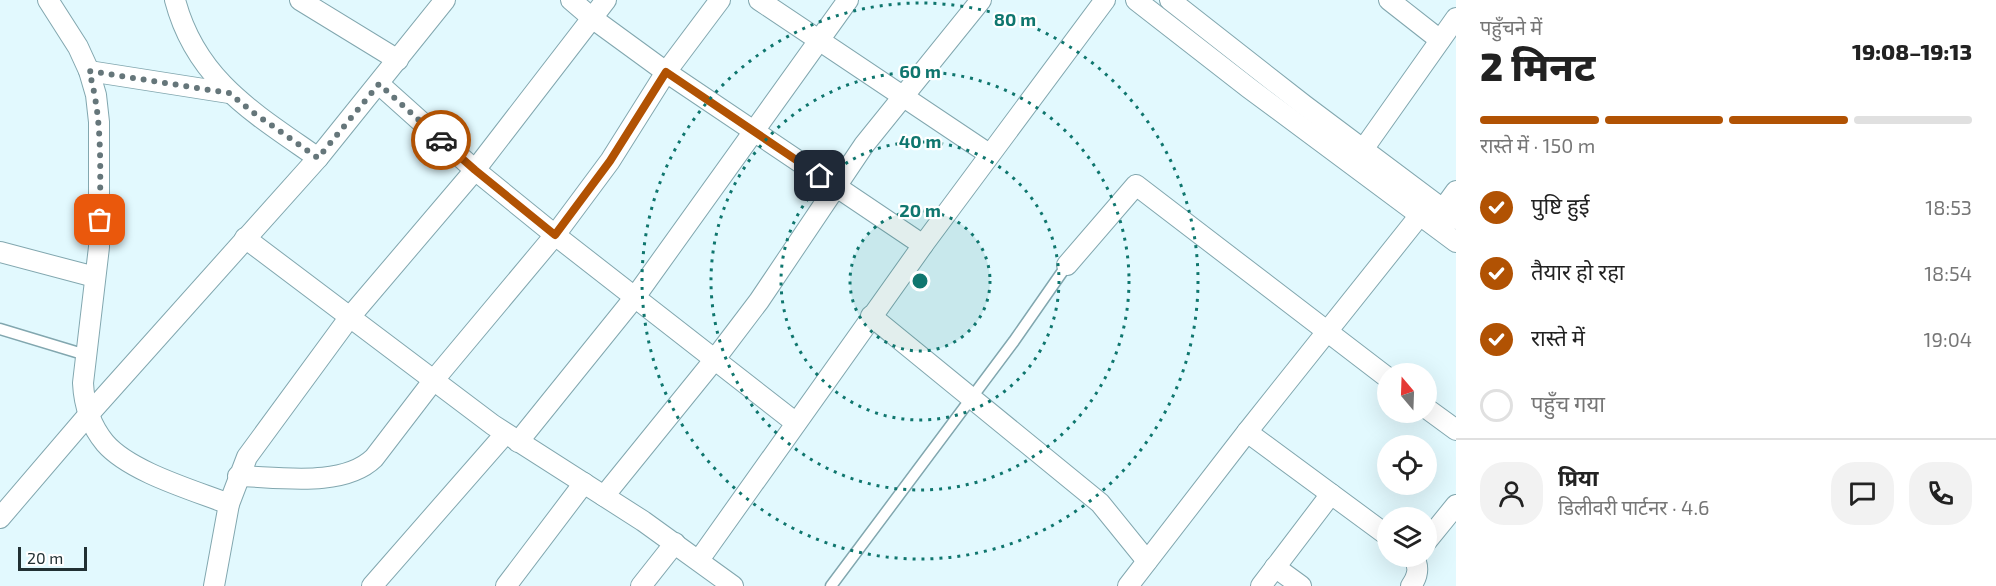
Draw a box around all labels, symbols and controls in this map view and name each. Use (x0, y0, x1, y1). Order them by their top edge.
text: 80 m (994, 8, 1036, 30)
text: पहुँचने में (1480, 15, 1542, 39)
text: 19:08–19:13 (1852, 38, 1972, 64)
text: 2 मिनट (1480, 42, 1595, 89)
text: 60 m (899, 60, 941, 82)
courier (411, 110, 471, 170)
icon: car (425, 124, 458, 157)
text: 40 m (899, 130, 941, 152)
text: रास्ते में · 150 m (1480, 133, 1595, 157)
pin (794, 150, 845, 201)
icon: home (803, 159, 836, 192)
icon: check (1480, 191, 1513, 224)
text: पुष्टि हुई (1531, 192, 1589, 218)
pin (74, 194, 125, 245)
text: 18:53 (1925, 195, 1972, 219)
text: 20 m (899, 199, 941, 221)
icon: bag (83, 203, 116, 236)
icon: check (1480, 257, 1513, 290)
text: तैयार हो रहा (1531, 258, 1625, 284)
text: 18:54 (1924, 261, 1972, 285)
centre of rings (910, 271, 930, 291)
icon: check (1480, 323, 1513, 356)
text: रास्ते में (1531, 324, 1585, 350)
text: 19:04 (1924, 327, 1972, 351)
north arrow (1377, 363, 1437, 423)
map controls (1377, 363, 1437, 567)
text: पहुँच गया (1531, 390, 1605, 416)
button: locate (1377, 435, 1437, 495)
button: person (1480, 462, 1543, 525)
button: chat (1831, 462, 1894, 525)
button: phone (1909, 462, 1972, 525)
text: प्रिया (1558, 464, 1598, 490)
text: डिलीवरी पार्टनर · 4.6 (1558, 495, 1709, 519)
button: layers (1377, 507, 1437, 567)
scale bar (18, 544, 87, 572)
text: 20 m (27, 548, 63, 567)

